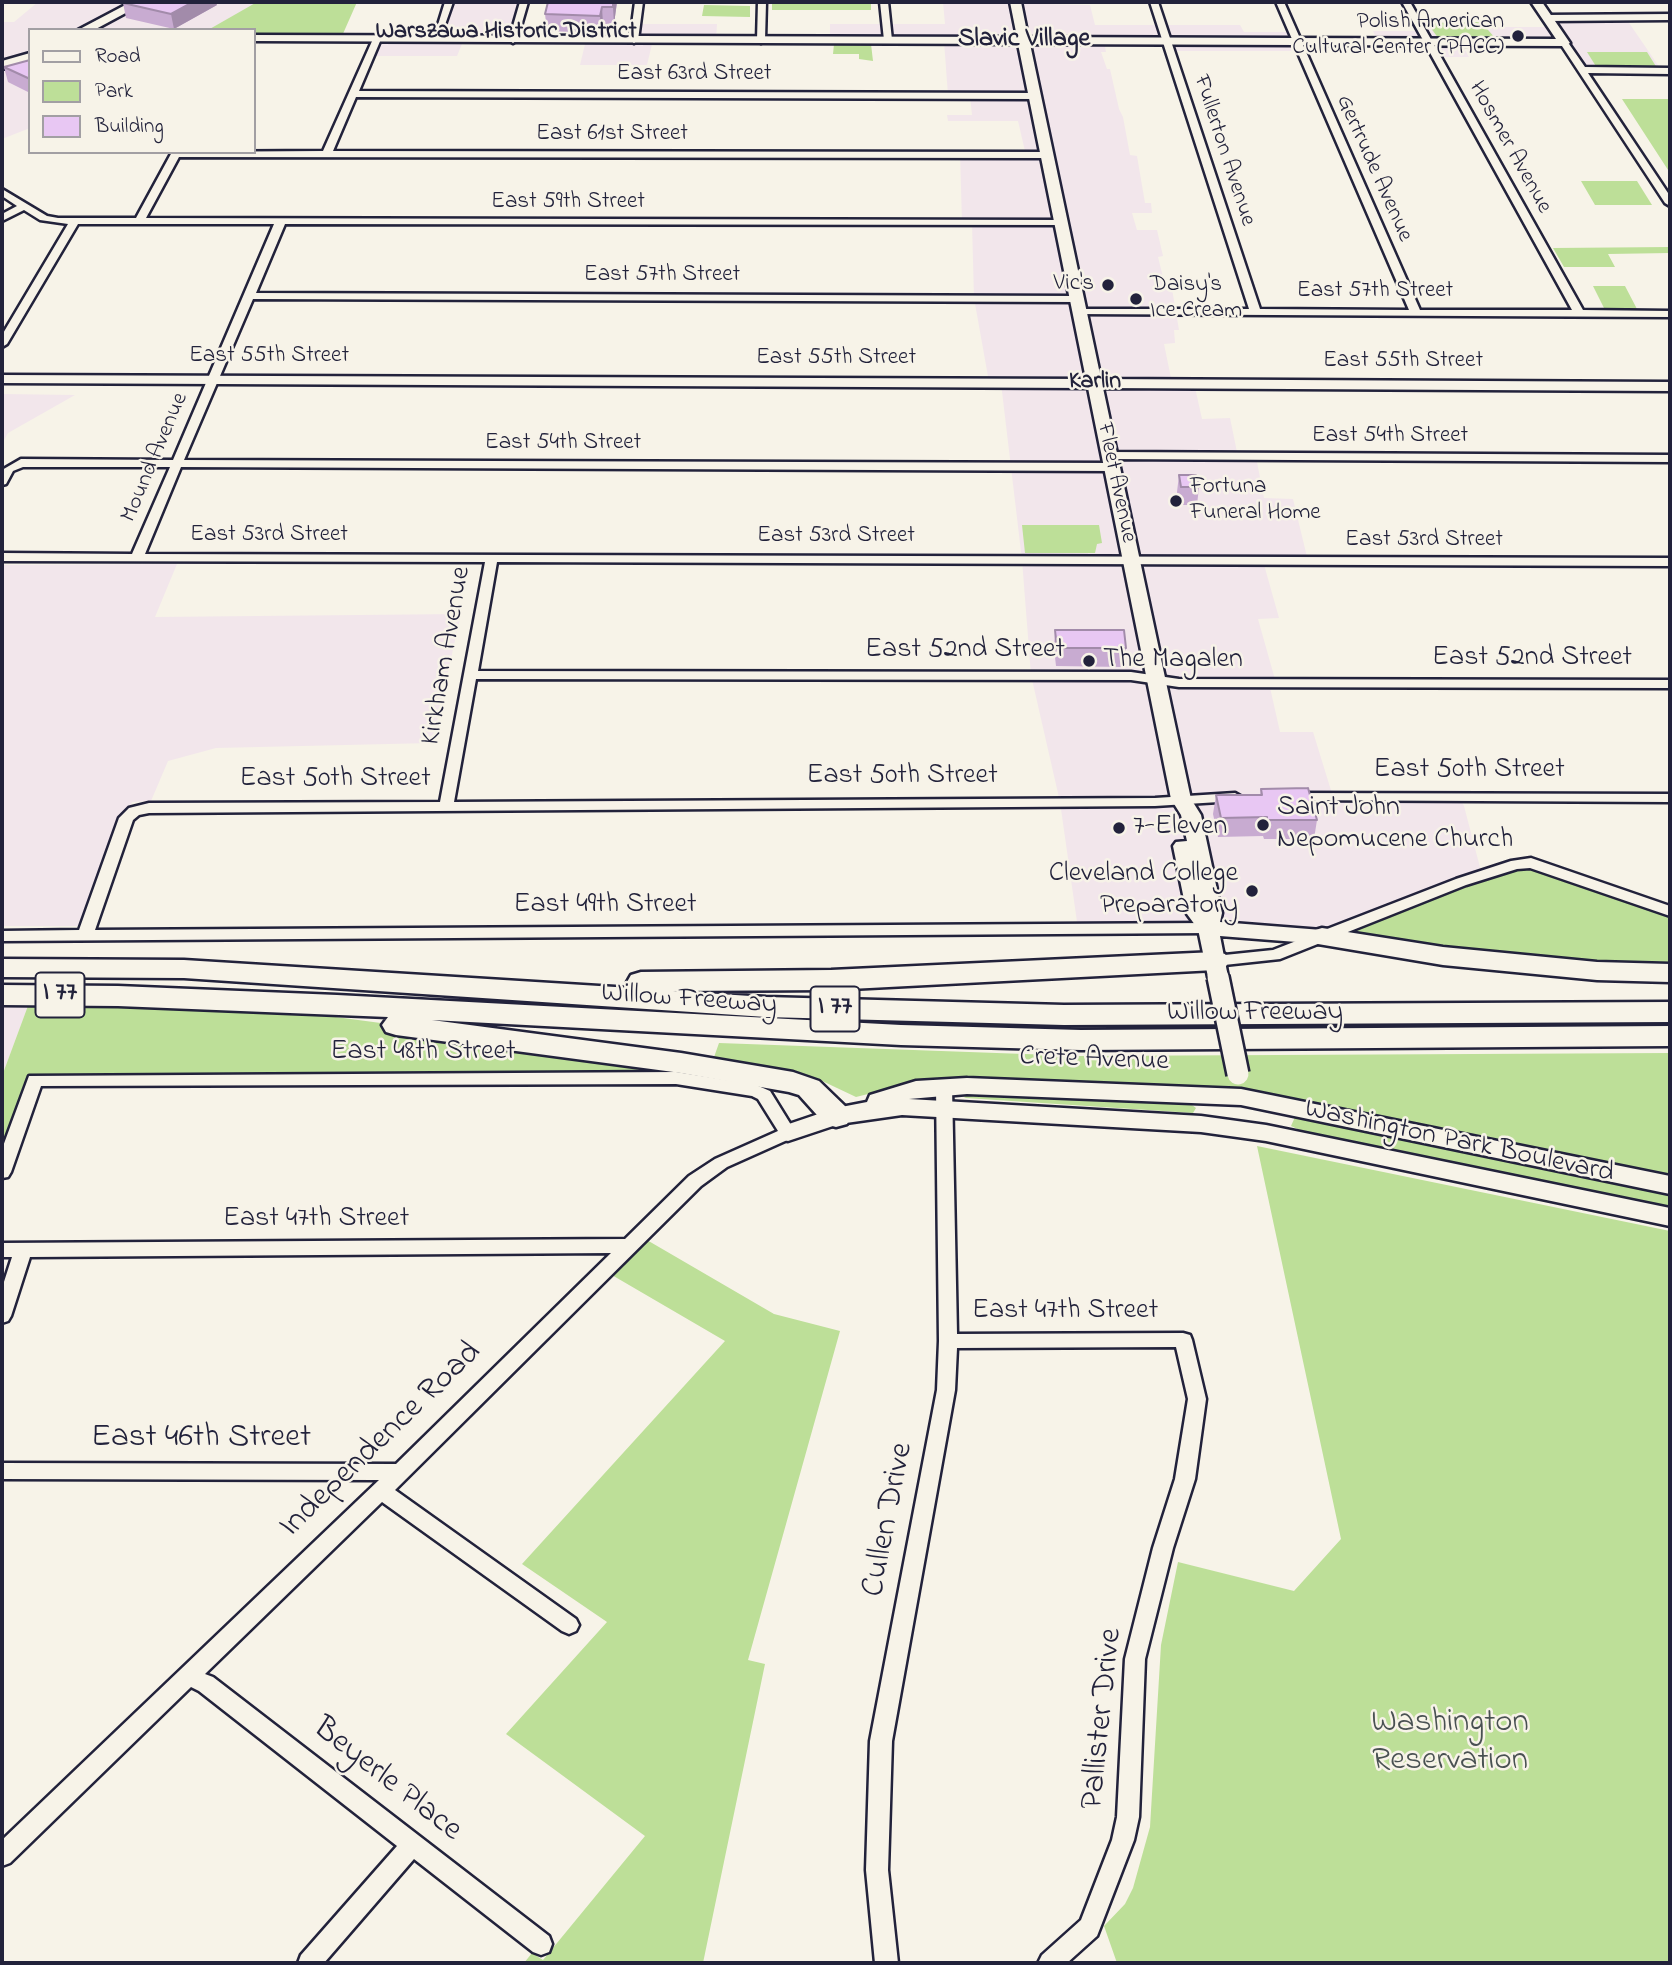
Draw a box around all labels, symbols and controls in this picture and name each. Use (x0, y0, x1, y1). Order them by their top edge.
place label: Polish American Cultural Center (PACC) (1292, 9, 1504, 63)
district label: Warszawa Historic District (375, 19, 637, 47)
district label: Slavic Village (958, 25, 1090, 57)
legend (28, 28, 256, 154)
marker: Polish American Cultural Center (PACC) (1510, 28, 1526, 44)
text: Road (95, 42, 141, 72)
street label: East 63rd Street (617, 61, 771, 89)
street label: Fullerton Avenue (1186, 72, 1260, 230)
text: Park (95, 77, 133, 107)
street label: Hosmer Avenue (1461, 77, 1557, 219)
street label: Gertrude Avenue (1328, 91, 1418, 247)
text: Building (95, 112, 164, 142)
street label: East 61st Street (536, 121, 688, 149)
street label: East 59th Street (491, 189, 645, 217)
street label: East 57th Street (584, 262, 740, 290)
place label: Vic's (1054, 271, 1094, 299)
place label: Daisy's Ice Cream (1150, 272, 1242, 326)
marker: Vic's (1100, 277, 1116, 293)
street label: East 57th Street (1297, 278, 1453, 306)
marker: Daisy's Ice Cream (1128, 291, 1144, 307)
street label: East 55th Street (189, 343, 349, 371)
street label: East 55th Street (756, 345, 916, 373)
street label: East 55th Street (1323, 348, 1483, 376)
district label: Karlin (1069, 369, 1121, 397)
street label: Mound Avenue (116, 389, 196, 527)
street label: Fleet Avenue (1089, 421, 1141, 545)
street label: East 54th Street (1312, 423, 1468, 451)
street label: East 54th Street (485, 430, 641, 458)
place label: Fortuna Funeral Home (1190, 474, 1321, 528)
marker: Fortuna Funeral Home (1168, 493, 1184, 509)
street label: East 53rd Street (190, 522, 348, 550)
street label: East 53rd Street (757, 523, 915, 551)
street label: East 53rd Street (1345, 527, 1503, 555)
street label: Kirkham Avenue (416, 564, 480, 748)
street label: East 52nd Street (865, 634, 1065, 668)
street label: East 52nd Street (1432, 642, 1632, 676)
place label: The Magalen (1103, 644, 1243, 678)
marker: The Magalen (1081, 653, 1097, 669)
street label: East 50th Street (1373, 754, 1565, 788)
street label: East 50th Street (806, 760, 998, 794)
street label: East 50th Street (239, 763, 431, 797)
place label: Saint John Nepomucene Church (1277, 792, 1513, 858)
place label: 7-Eleven (1133, 811, 1227, 845)
marker: Saint John Nepomucene Church (1255, 817, 1271, 833)
marker: 7-Eleven (1111, 820, 1127, 836)
place label: Cleveland College Preparatory (1049, 858, 1238, 924)
marker: Cleveland College Preparatory (1244, 883, 1260, 899)
street label: East 49th Street (514, 889, 696, 923)
road number: I 77 (36, 972, 84, 1018)
street label: Willow Freeway (600, 978, 778, 1024)
road number: I 77 (810, 986, 860, 1032)
street label: Willow Freeway (1167, 997, 1343, 1031)
street label: East 48th Street (330, 1036, 516, 1070)
street label: Crete Avenue (1019, 1042, 1169, 1080)
street label: Washington Park Boulevard (1301, 1094, 1617, 1192)
street label: East 47th Street (223, 1203, 409, 1237)
street label: East 47th Street (972, 1295, 1158, 1329)
street label: Independence Road (273, 1335, 491, 1547)
street label: East 46th Street (91, 1420, 311, 1460)
street label: Cullen Drive (856, 1440, 924, 1600)
street label: Pallister Drive (1075, 1626, 1133, 1812)
park label: Washington Reservation (1371, 1705, 1529, 1783)
street label: Beyerle Place (303, 1710, 469, 1852)

